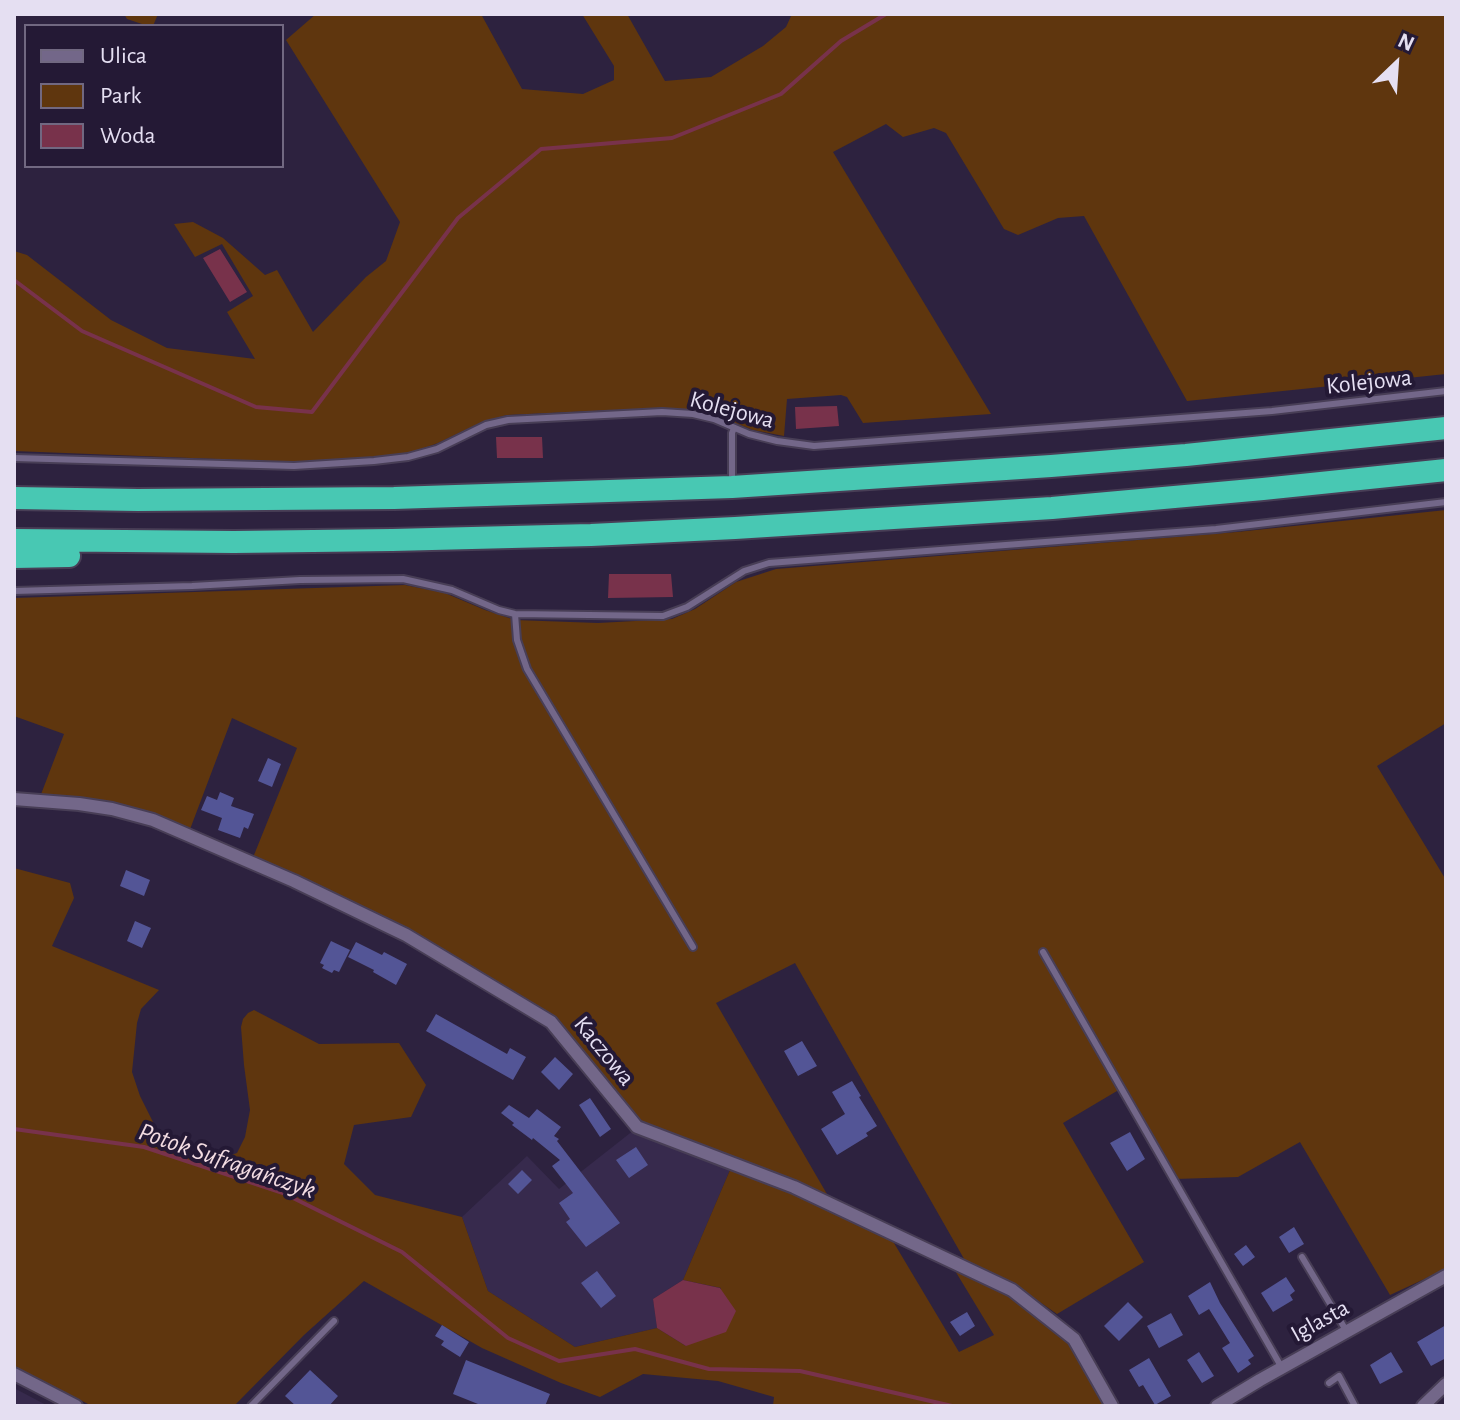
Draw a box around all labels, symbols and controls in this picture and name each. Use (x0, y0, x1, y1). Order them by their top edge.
legend (24, 24, 284, 168)
north arrow (1356, 24, 1436, 104)
text: N (1395, 29, 1418, 55)
text: Ulica (100, 44, 147, 68)
text: Park (100, 84, 141, 108)
text: Woda (100, 124, 156, 148)
street label: Kolejowa (1325, 363, 1413, 401)
street label: Kolejowa (687, 385, 777, 435)
street label: Kaczowa (567, 1010, 641, 1092)
water label: Potok Sufragańczyk (134, 1116, 320, 1206)
street label: Iglasta (1286, 1293, 1354, 1349)

